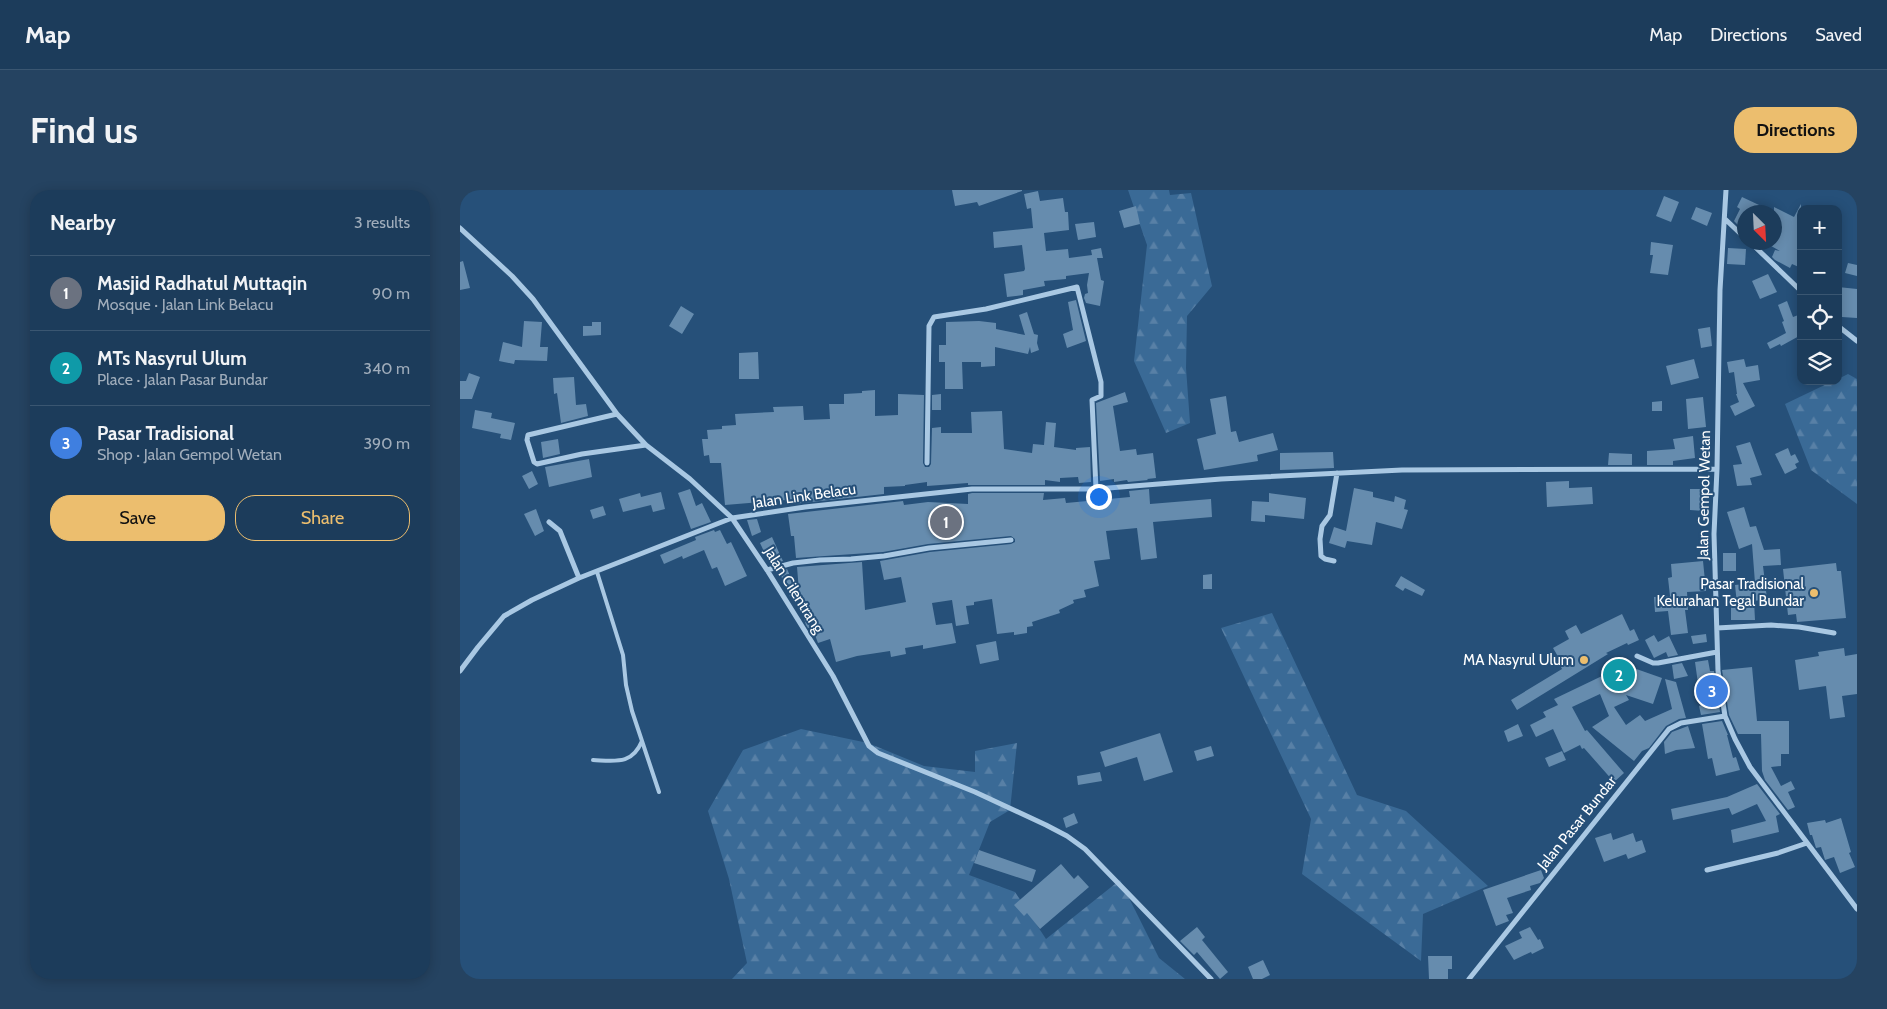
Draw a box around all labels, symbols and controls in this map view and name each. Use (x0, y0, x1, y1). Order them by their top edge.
text: Map (25, 20, 71, 49)
text: Map (1649, 24, 1682, 46)
text: Directions (1710, 24, 1787, 46)
text: Saved (1815, 24, 1862, 46)
button: Directions (1734, 107, 1857, 153)
text: Find us (30, 109, 138, 152)
north arrow (1737, 205, 1782, 250)
map controls (1797, 205, 1842, 385)
button: + (1797, 205, 1842, 250)
text: Nearby (50, 210, 116, 235)
text: 3 results (354, 213, 410, 232)
button: − (1797, 250, 1842, 295)
text: Masjid Radhatul Muttaqin (97, 272, 307, 295)
text: 1 (63, 284, 69, 303)
text: 90 m (372, 284, 410, 303)
text: Mosque · Jalan Link Belacu (97, 295, 273, 314)
button: locate (1797, 295, 1842, 340)
button: layers (1797, 340, 1842, 385)
text: MTs Nasyrul Ulum (97, 347, 247, 370)
text: 2 (62, 359, 70, 378)
text: 340 m (363, 359, 410, 378)
text: Place · Jalan Pasar Bundar (97, 370, 267, 389)
text: Pasar Tradisional (97, 422, 234, 445)
street label: Jalan Gempol Wetan (1694, 430, 1714, 561)
text: 3 (62, 434, 70, 453)
text: 390 m (363, 434, 410, 453)
text: Shop · Jalan Gempol Wetan (97, 445, 282, 464)
street label: Jalan Link Belacu (750, 480, 857, 512)
your location (1086, 484, 1112, 510)
button: Save (50, 495, 225, 541)
button: Share (235, 495, 410, 541)
pin: 1 (930, 503, 962, 541)
street label: Jalan Cilentrang (760, 543, 828, 637)
place label: Pasar Tradisional Kelurahan Tegal Bundar (1657, 575, 1804, 610)
marker: Pasar Tradisional Kelurahan Tegal Bundar (1808, 587, 1820, 599)
place label: MA Nasyrul Ulum (1463, 651, 1574, 669)
marker: MA Nasyrul Ulum (1578, 654, 1590, 666)
pin: 2 (1603, 656, 1635, 694)
pin: 3 (1696, 672, 1728, 710)
street label: Jalan Pasar Bundar (1533, 772, 1621, 874)

